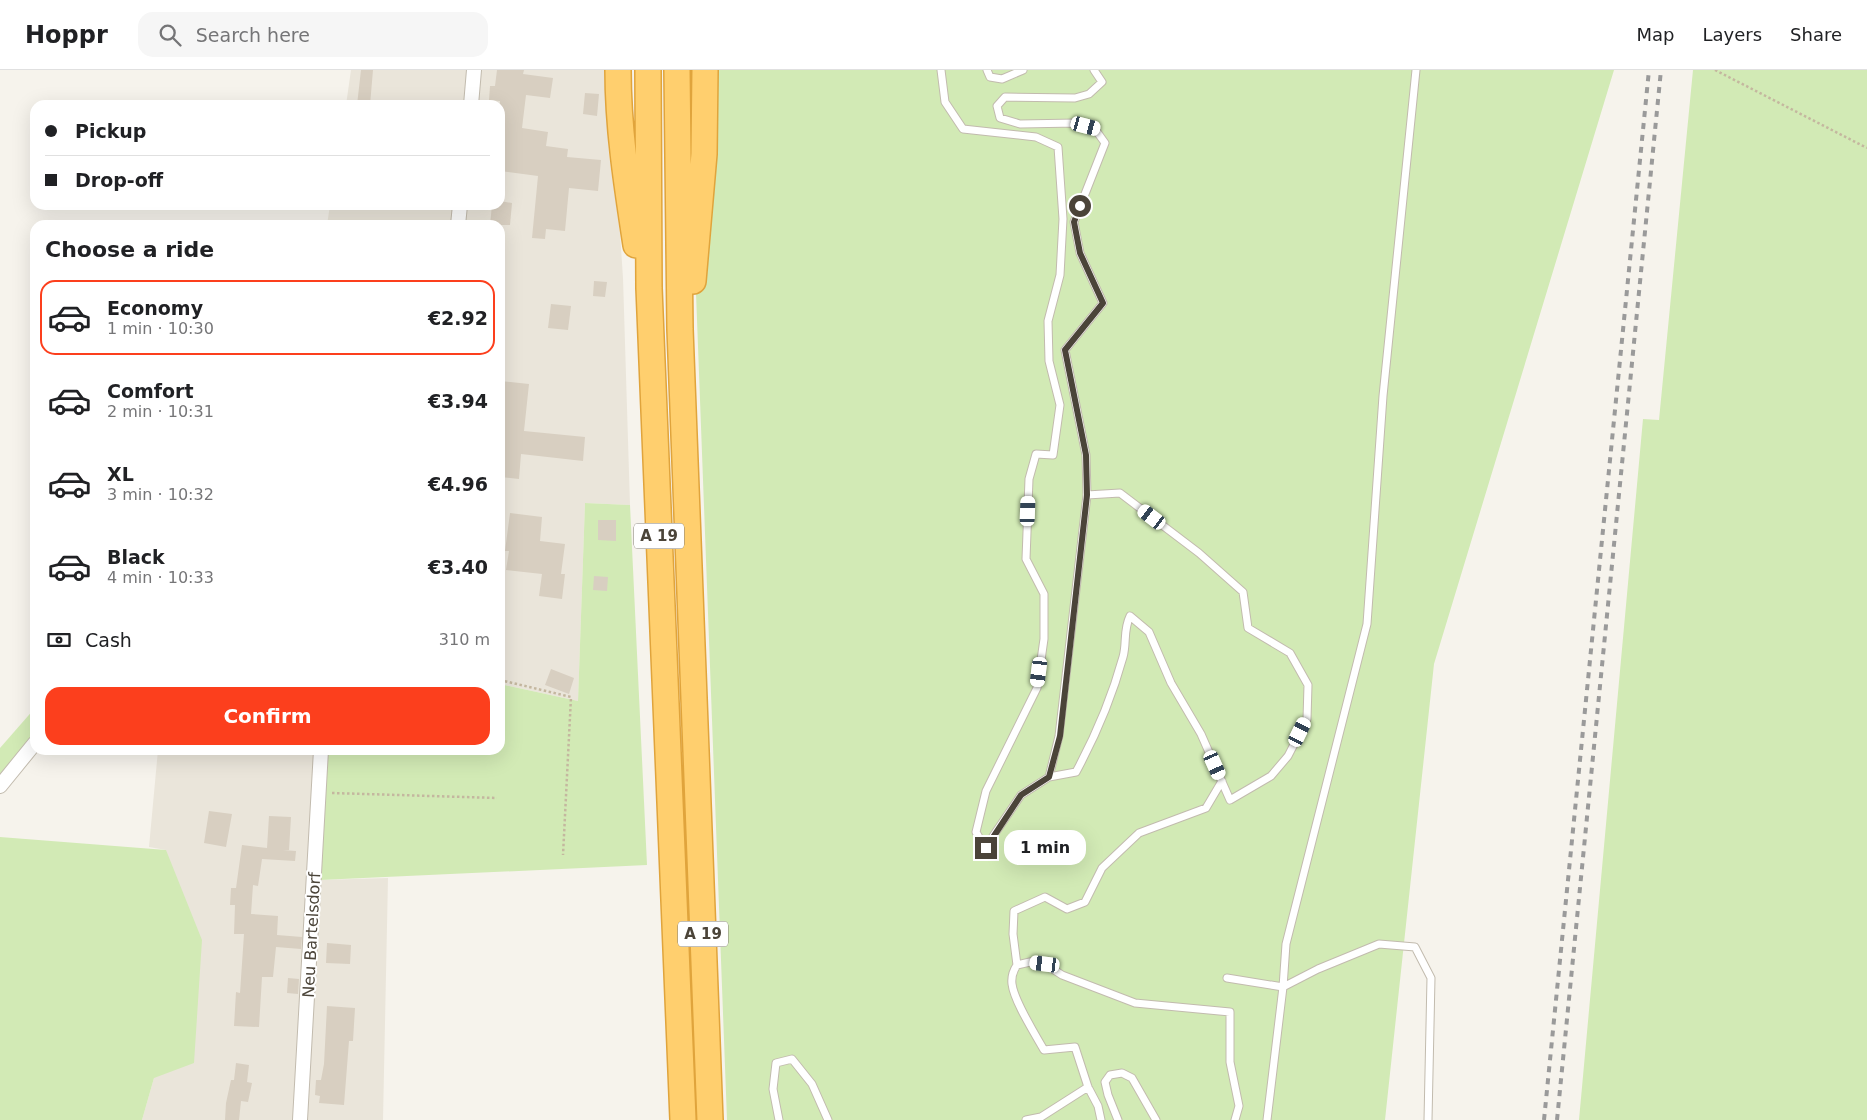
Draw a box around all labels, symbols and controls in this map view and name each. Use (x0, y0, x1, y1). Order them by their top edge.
search box (138, 12, 488, 57)
text: Hoppr (25, 21, 108, 49)
icon: search (156, 21, 184, 49)
text: Search here (196, 24, 310, 46)
text: Map (1636, 24, 1674, 45)
text: Layers (1702, 24, 1762, 45)
text: Share (1790, 24, 1842, 45)
car (1069, 115, 1102, 137)
text: Pickup (75, 120, 146, 142)
text: Drop-off (75, 169, 163, 191)
route start (1069, 195, 1091, 217)
text: Choose a ride (45, 237, 214, 262)
icon: car (47, 295, 92, 340)
text: Economy (107, 297, 203, 319)
text: €2.92 (428, 307, 488, 329)
text: 1 min · 10:30 (107, 319, 214, 338)
icon: car (47, 378, 92, 423)
text: Comfort (107, 380, 194, 402)
text: €3.94 (428, 390, 488, 412)
text: 2 min · 10:31 (107, 402, 214, 421)
icon: car (47, 461, 92, 506)
text: XL (107, 463, 134, 485)
text: €4.96 (428, 473, 488, 495)
text: 3 min · 10:32 (107, 485, 214, 504)
car (1019, 496, 1036, 526)
car (1135, 502, 1168, 532)
road number: A 19 (634, 524, 684, 548)
icon: car (47, 544, 92, 589)
text: Black (107, 546, 165, 568)
text: €3.40 (428, 556, 488, 578)
text: 4 min · 10:33 (107, 568, 214, 587)
icon: cash (45, 626, 73, 654)
text: Cash (85, 629, 132, 651)
text: 310 m (439, 630, 490, 649)
car (1029, 656, 1048, 688)
button: Confirm (45, 687, 490, 745)
car (1286, 715, 1313, 749)
car (1202, 748, 1227, 782)
callout: 1 min (1004, 830, 1086, 866)
route end (975, 837, 997, 859)
text: 1 min (1020, 838, 1070, 857)
street label: Neu Bartelsdorf (299, 872, 324, 998)
road number: A 19 (678, 922, 728, 946)
car (1029, 955, 1060, 973)

